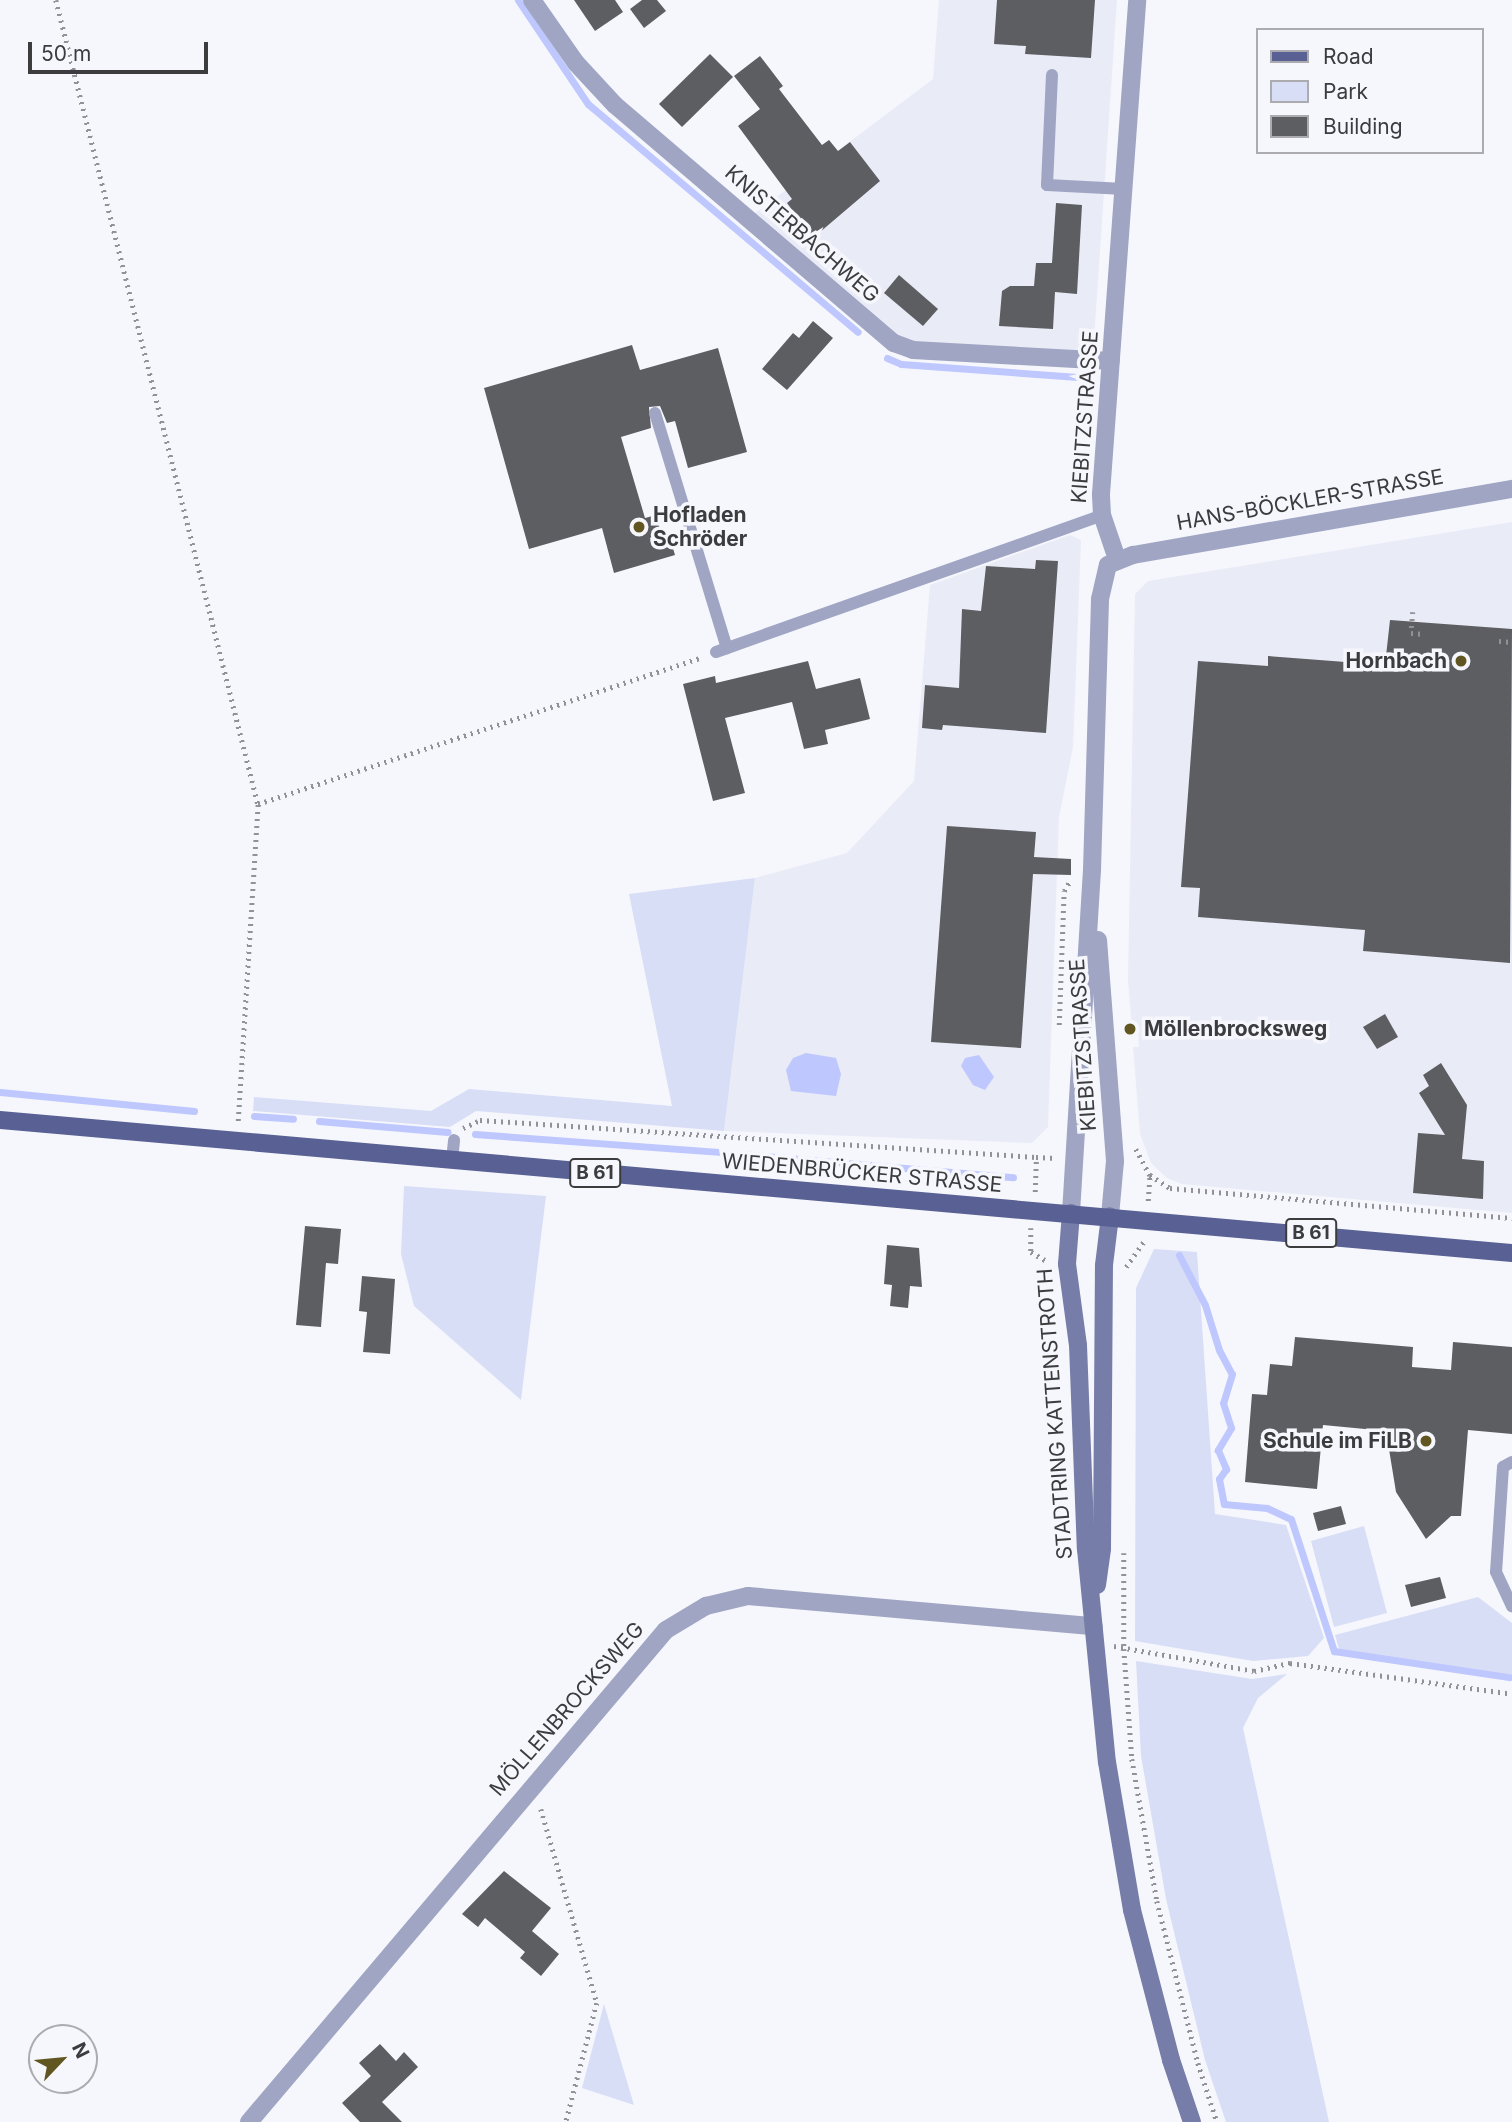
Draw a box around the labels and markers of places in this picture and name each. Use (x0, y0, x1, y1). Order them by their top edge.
place label: Hofladen Schröder (653, 502, 747, 552)
marker: Hofladen Schröder (631, 519, 647, 535)
place label: Hornbach (1346, 648, 1447, 674)
marker: Hornbach (1453, 653, 1469, 669)
place label: Möllenbrocksweg (1144, 1016, 1327, 1042)
marker: Möllenbrocksweg (1122, 1021, 1138, 1037)
place label: Schule im FiLB (1263, 1428, 1412, 1454)
marker: Schule im FiLB (1418, 1433, 1434, 1449)

